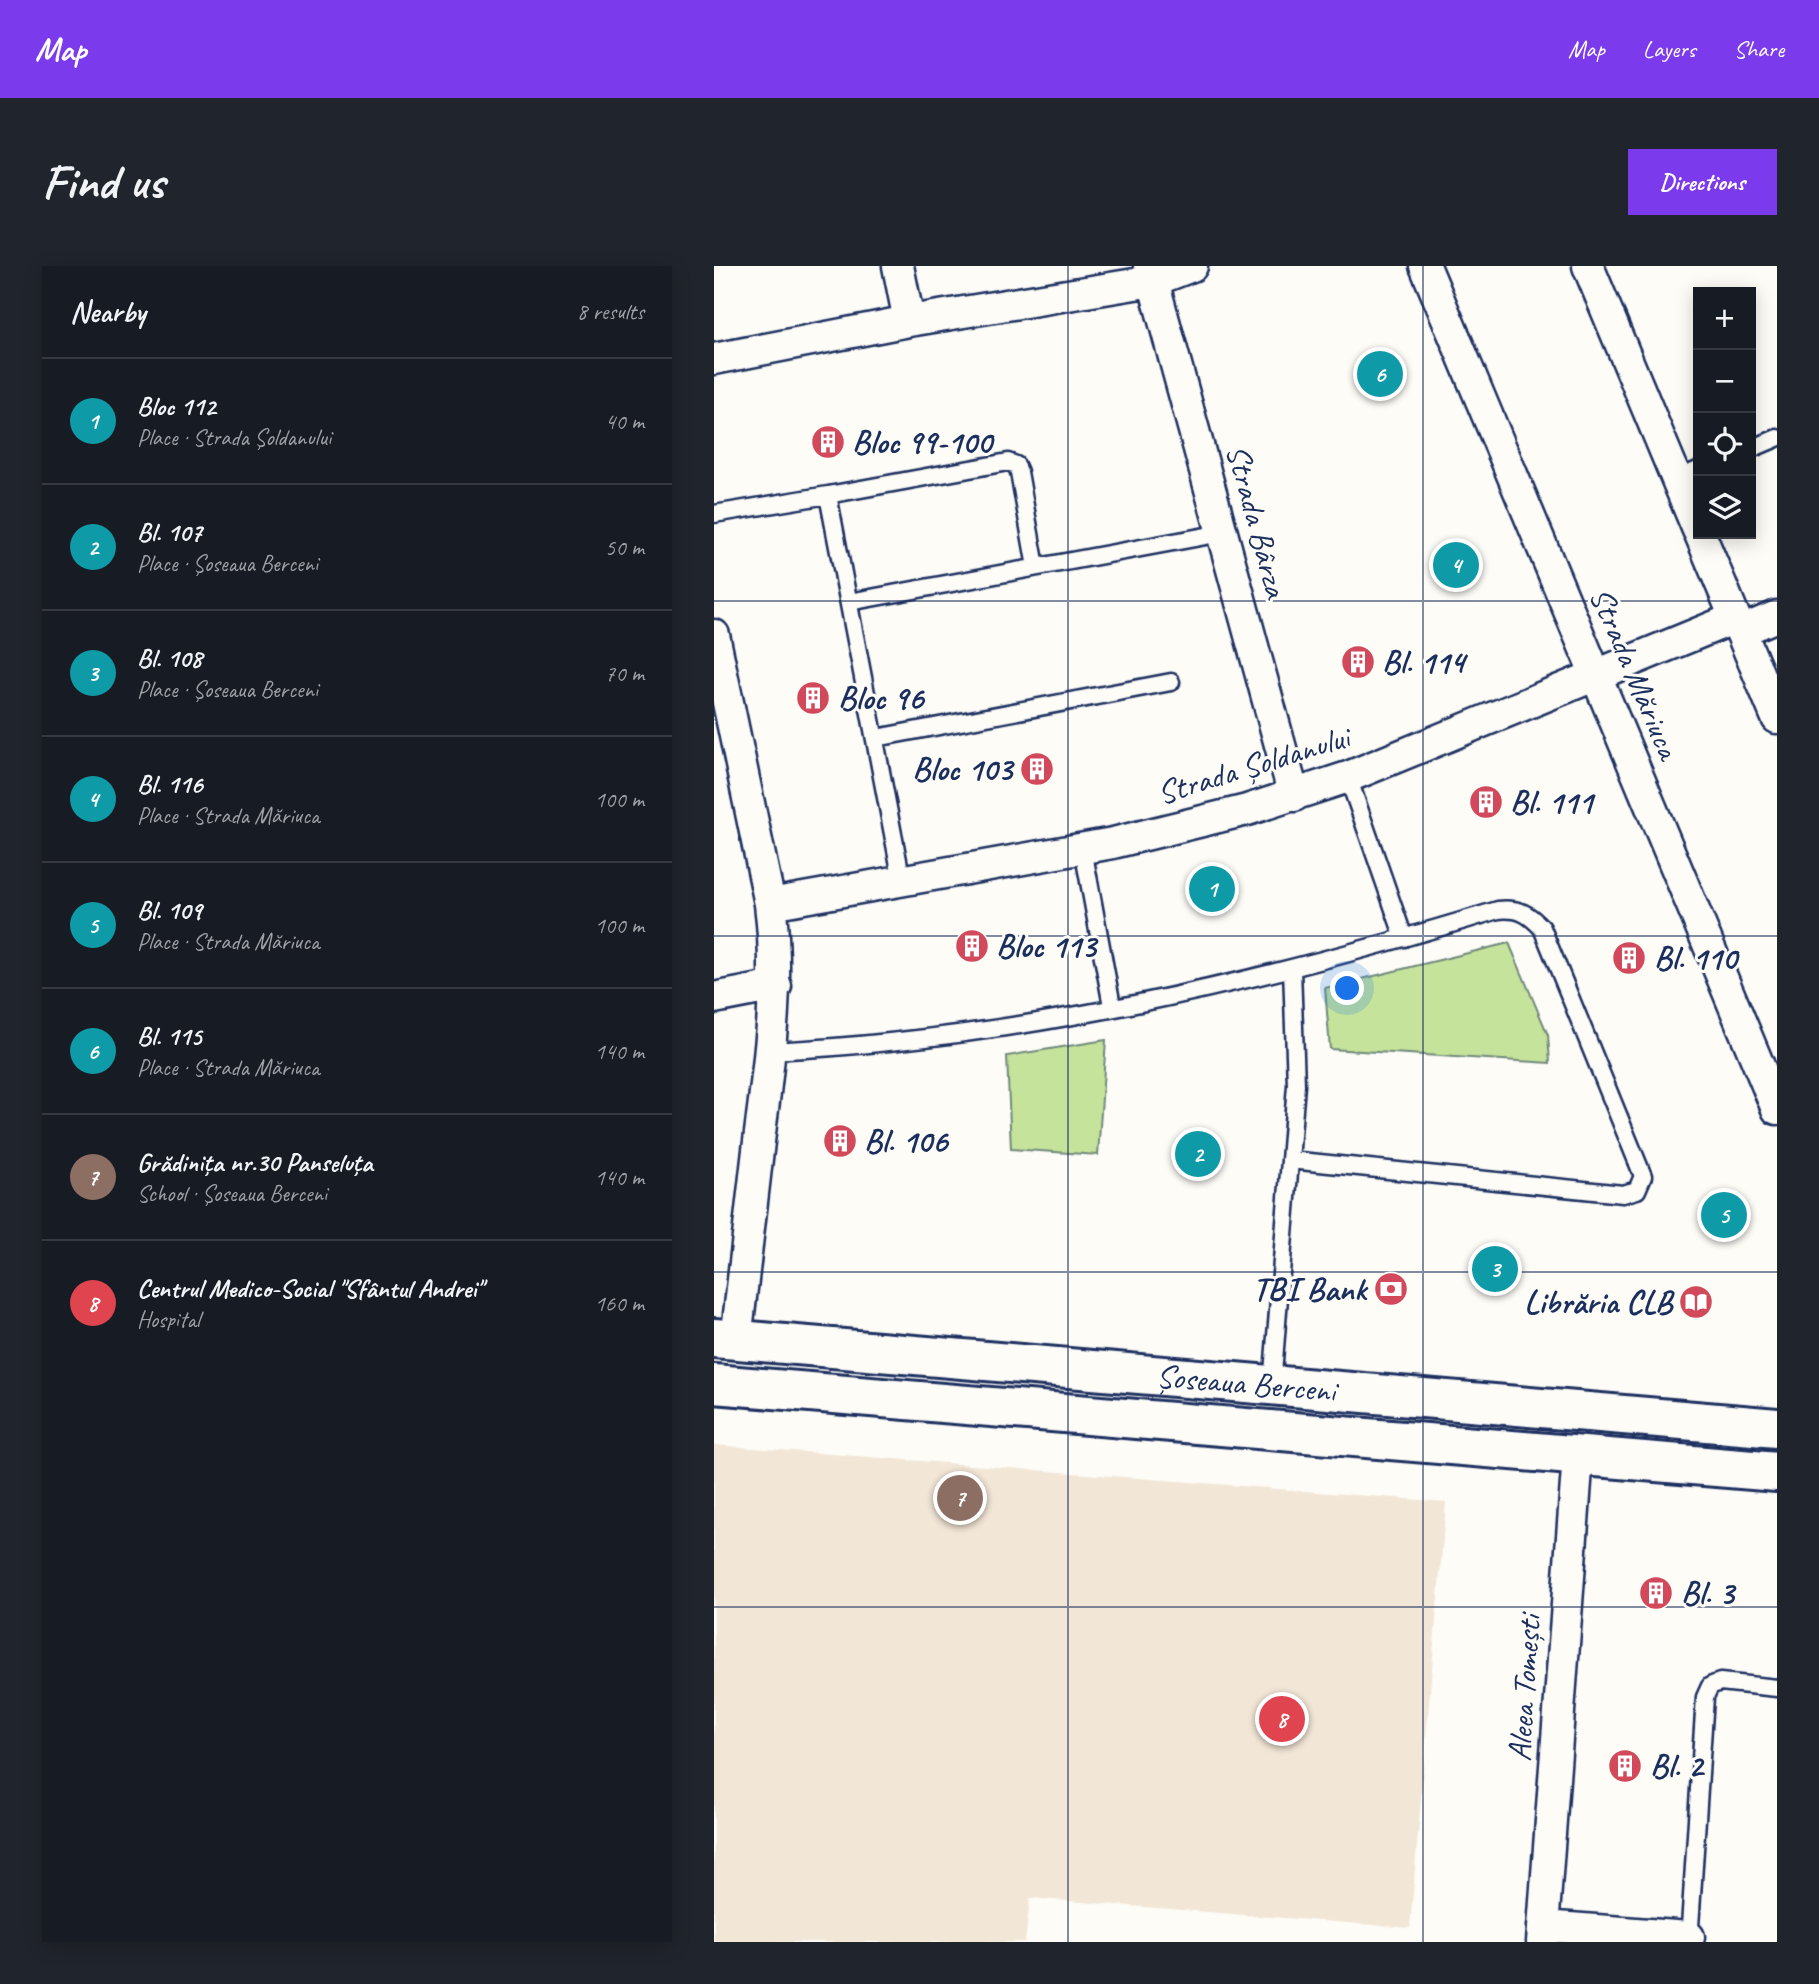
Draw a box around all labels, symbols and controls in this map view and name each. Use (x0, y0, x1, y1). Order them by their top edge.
text: Map (35, 28, 86, 70)
text: Map (1568, 34, 1605, 64)
text: Layers (1643, 34, 1696, 64)
text: Share (1734, 34, 1784, 64)
button: Directions (1628, 149, 1777, 215)
text: Find us (42, 151, 164, 213)
map controls (1693, 287, 1756, 539)
button: + (1693, 287, 1756, 350)
text: Nearby (70, 293, 146, 331)
text: 8 results (577, 297, 644, 326)
pin: 6 (1357, 348, 1403, 400)
button: − (1693, 350, 1756, 413)
text: Bloc 112 (137, 390, 216, 423)
text: 1 (88, 407, 98, 436)
text: 40 m (605, 407, 644, 436)
button: locate (1693, 413, 1756, 476)
place label: Bloc 99-100 (852, 421, 995, 463)
text: Place · Strada Șoldanului (137, 423, 331, 452)
building icon: Bloc 99-100 (809, 423, 847, 461)
street label: Strada Bârza (1216, 440, 1298, 604)
button: layers (1693, 476, 1756, 539)
text: Bl. 107 (137, 516, 202, 549)
text: 2 (88, 533, 98, 562)
text: 50 m (605, 533, 644, 562)
pin: 4 (1433, 539, 1479, 591)
text: Place · Șoseaua Berceni (137, 549, 318, 578)
street label: Strada Măriuca (1580, 581, 1691, 767)
place label: Bl. 114 (1382, 641, 1469, 683)
text: Bl. 108 (137, 642, 202, 675)
building icon: Bl. 114 (1339, 643, 1377, 681)
text: 3 (88, 659, 98, 688)
text: 70 m (605, 659, 644, 688)
text: Place · Șoseaua Berceni (137, 675, 318, 704)
place label: Bloc 96 (838, 677, 926, 719)
building icon: Bloc 96 (794, 679, 832, 717)
street label: Strada Șoldanului (1152, 715, 1358, 814)
place label: Bloc 103 (912, 748, 1015, 790)
building icon: Bloc 103 (1018, 750, 1056, 788)
text: Bl. 116 (137, 768, 203, 801)
place label: Bl. 111 (1510, 781, 1596, 823)
building icon: Bl. 111 (1467, 783, 1505, 821)
text: 4 (88, 785, 98, 814)
text: 100 m (595, 785, 644, 814)
text: Place · Strada Măriuca (137, 801, 320, 830)
pin: 1 (1189, 863, 1235, 915)
text: Bl. 109 (137, 894, 202, 927)
text: 5 (88, 911, 98, 940)
text: 100 m (595, 911, 644, 940)
place label: Bloc 113 (996, 925, 1099, 967)
text: Place · Strada Măriuca (137, 927, 320, 956)
building icon: Bloc 113 (953, 927, 991, 965)
place label: Bl. 110 (1654, 937, 1740, 979)
building icon: Bl. 110 (1610, 939, 1648, 977)
your location (1330, 971, 1364, 1005)
text: Bl. 115 (137, 1020, 202, 1053)
text: 6 (88, 1037, 98, 1066)
text: 140 m (595, 1037, 644, 1066)
text: Place · Strada Măriuca (137, 1053, 320, 1082)
place label: Bl. 106 (864, 1120, 950, 1162)
building icon: Bl. 106 (821, 1122, 859, 1160)
pin: 2 (1175, 1128, 1221, 1180)
text: Grădinița nr.30 Panseluța (137, 1146, 373, 1179)
text: 7 (88, 1163, 98, 1192)
text: 140 m (595, 1163, 644, 1192)
text: School · Șoseaua Berceni (137, 1179, 327, 1208)
pin: 5 (1701, 1189, 1747, 1241)
pin: 3 (1472, 1243, 1518, 1295)
place label: TBI Bank (1253, 1268, 1369, 1310)
bank icon: TBI Bank (1372, 1270, 1410, 1308)
text: Centrul Medico-Social "Sfântul Andrei" (137, 1272, 482, 1305)
place label: Librăria CLB (1524, 1281, 1675, 1323)
library icon: Librăria CLB (1677, 1283, 1715, 1321)
text: 8 (88, 1289, 98, 1318)
text: 160 m (595, 1289, 644, 1318)
text: Hospital (137, 1305, 200, 1334)
street label: Șoseaua Berceni (1155, 1355, 1341, 1412)
pin: 7 (937, 1472, 983, 1524)
place label: Bl. 3 (1681, 1572, 1737, 1614)
building icon: Bl. 3 (1637, 1574, 1675, 1612)
street label: Aleea Tomești (1498, 1610, 1550, 1763)
pin: 8 (1259, 1693, 1305, 1745)
place label: Bl. 2 (1650, 1745, 1706, 1787)
building icon: Bl. 2 (1606, 1747, 1644, 1785)

